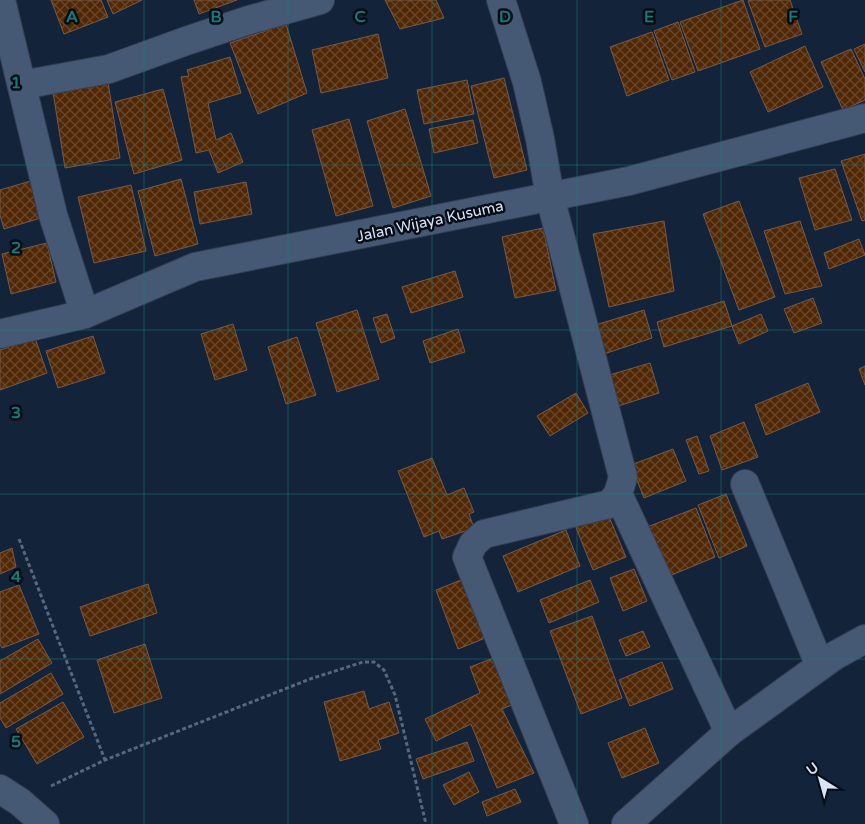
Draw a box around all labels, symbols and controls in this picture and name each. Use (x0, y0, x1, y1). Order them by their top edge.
text: A (66, 7, 78, 27)
text: B (210, 7, 222, 27)
text: C (354, 7, 366, 27)
text: D (499, 7, 511, 27)
text: E (644, 7, 654, 27)
text: F (788, 7, 798, 27)
text: 1 (11, 73, 21, 93)
street label: Jalan Wijaya Kusuma (355, 197, 505, 245)
text: 2 (11, 238, 21, 258)
text: 3 (11, 403, 21, 423)
text: 4 (11, 567, 21, 587)
text: 5 (11, 732, 21, 752)
north arrow (795, 754, 845, 804)
text: U (803, 759, 822, 779)

